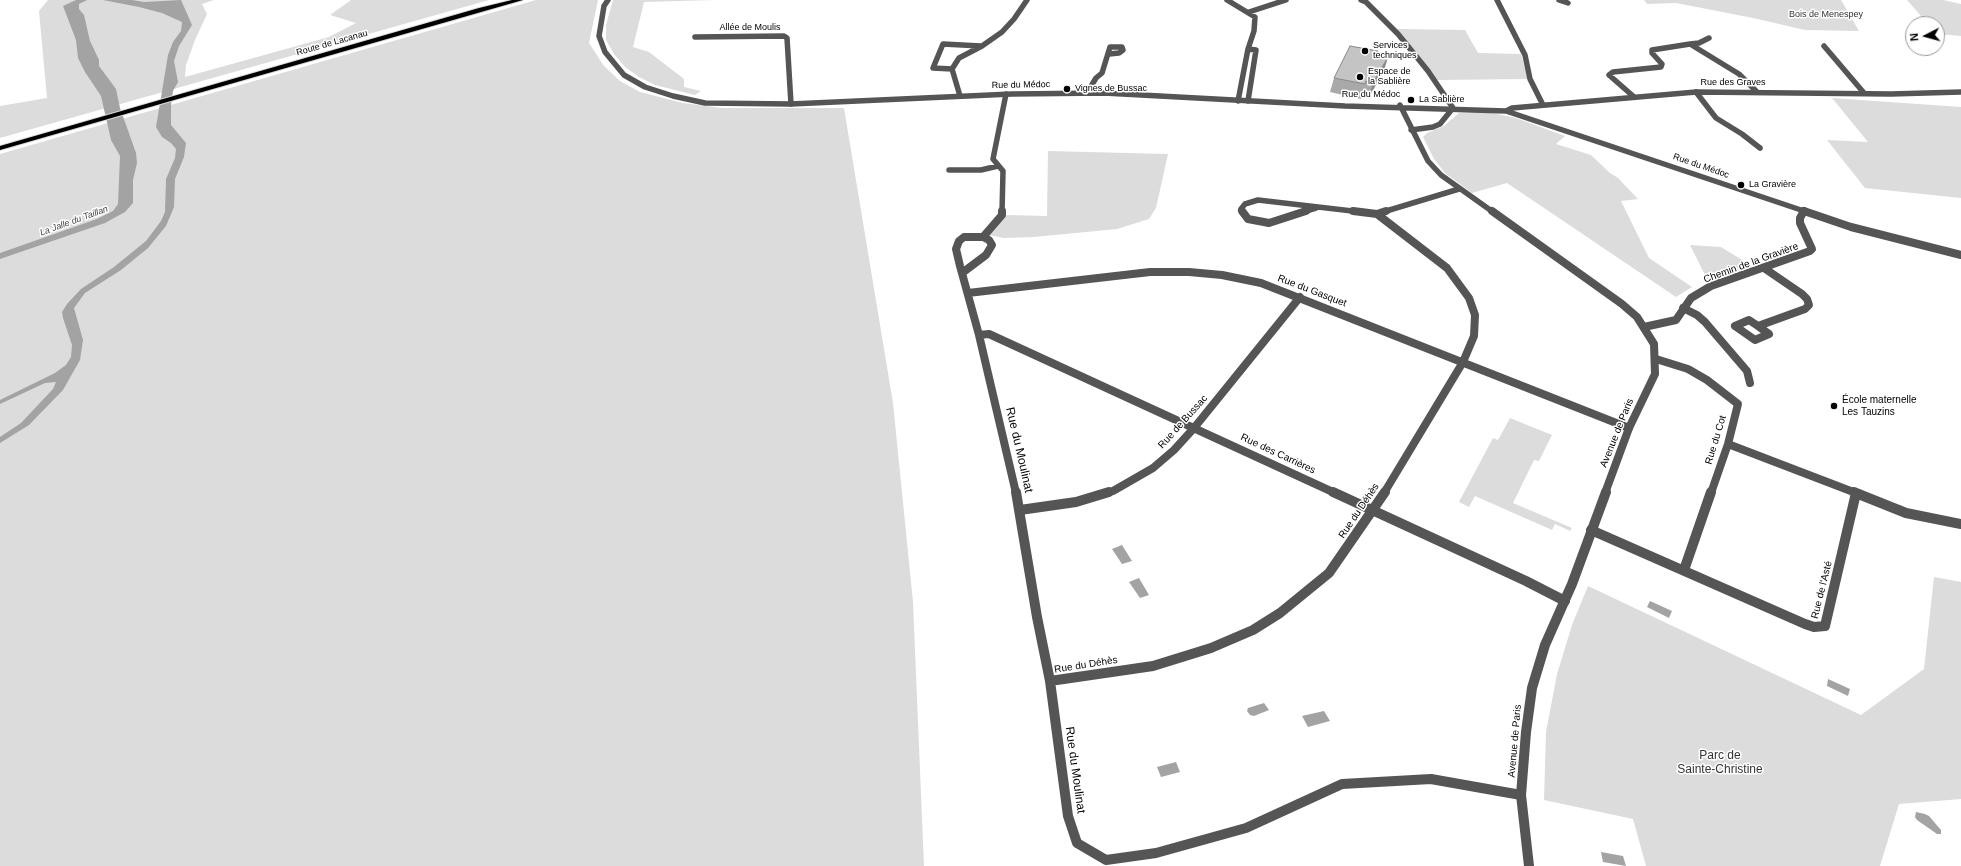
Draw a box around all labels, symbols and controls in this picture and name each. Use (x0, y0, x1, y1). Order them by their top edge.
park label: Bois de Menespey (1789, 10, 1863, 20)
north arrow (1905, 16, 1945, 56)
street label: Allée de Moulis (719, 23, 781, 33)
street label: Route de Lacanau (295, 28, 369, 58)
text: N (1908, 33, 1920, 42)
place label: Services techniques (1373, 41, 1417, 62)
marker: Services techniques (1360, 46, 1370, 56)
place label: Espace de la Sablière (1368, 67, 1411, 88)
marker: Espace de la Sablière (1355, 72, 1365, 82)
street label: Rue des Graves (1700, 78, 1766, 88)
street label: Rue du Médoc (992, 79, 1050, 91)
marker: Vignes de Bussac (1062, 84, 1072, 94)
place label: Vignes de Bussac (1075, 84, 1147, 94)
street label: Rue du Médoc (1342, 90, 1400, 100)
marker: La Sablière (1406, 95, 1416, 105)
place label: La Sablière (1419, 95, 1465, 105)
street label: Rue du Médoc (1672, 151, 1730, 181)
marker: La Gravière (1736, 180, 1746, 190)
place label: La Gravière (1749, 180, 1796, 190)
water label: La Jalle du Taillan (38, 204, 110, 238)
street label: Chemin de la Gravière (1702, 240, 1800, 286)
street label: Rue du Gasquet (1276, 272, 1348, 310)
street label: Rue de Bussac (1156, 393, 1210, 451)
place label: École maternelle Les Tauzins (1842, 394, 1916, 418)
street label: Avenue de Paris (1598, 397, 1636, 469)
marker: École maternelle Les Tauzins (1829, 401, 1839, 411)
street label: Rue du Moulinat (1002, 406, 1036, 494)
street label: Rue du Cot (1703, 414, 1729, 466)
street label: Rue des Carrières (1239, 431, 1317, 477)
street label: Rue du Déhès (1336, 481, 1382, 541)
street label: Rue de l'Asté (1809, 560, 1835, 620)
street label: Rue du Déhès (1053, 654, 1119, 676)
street label: Avenue de Paris (1506, 704, 1524, 778)
street label: Rue du Moulinat (1062, 726, 1088, 814)
park label: Parc de Sainte-Christine (1677, 749, 1763, 777)

